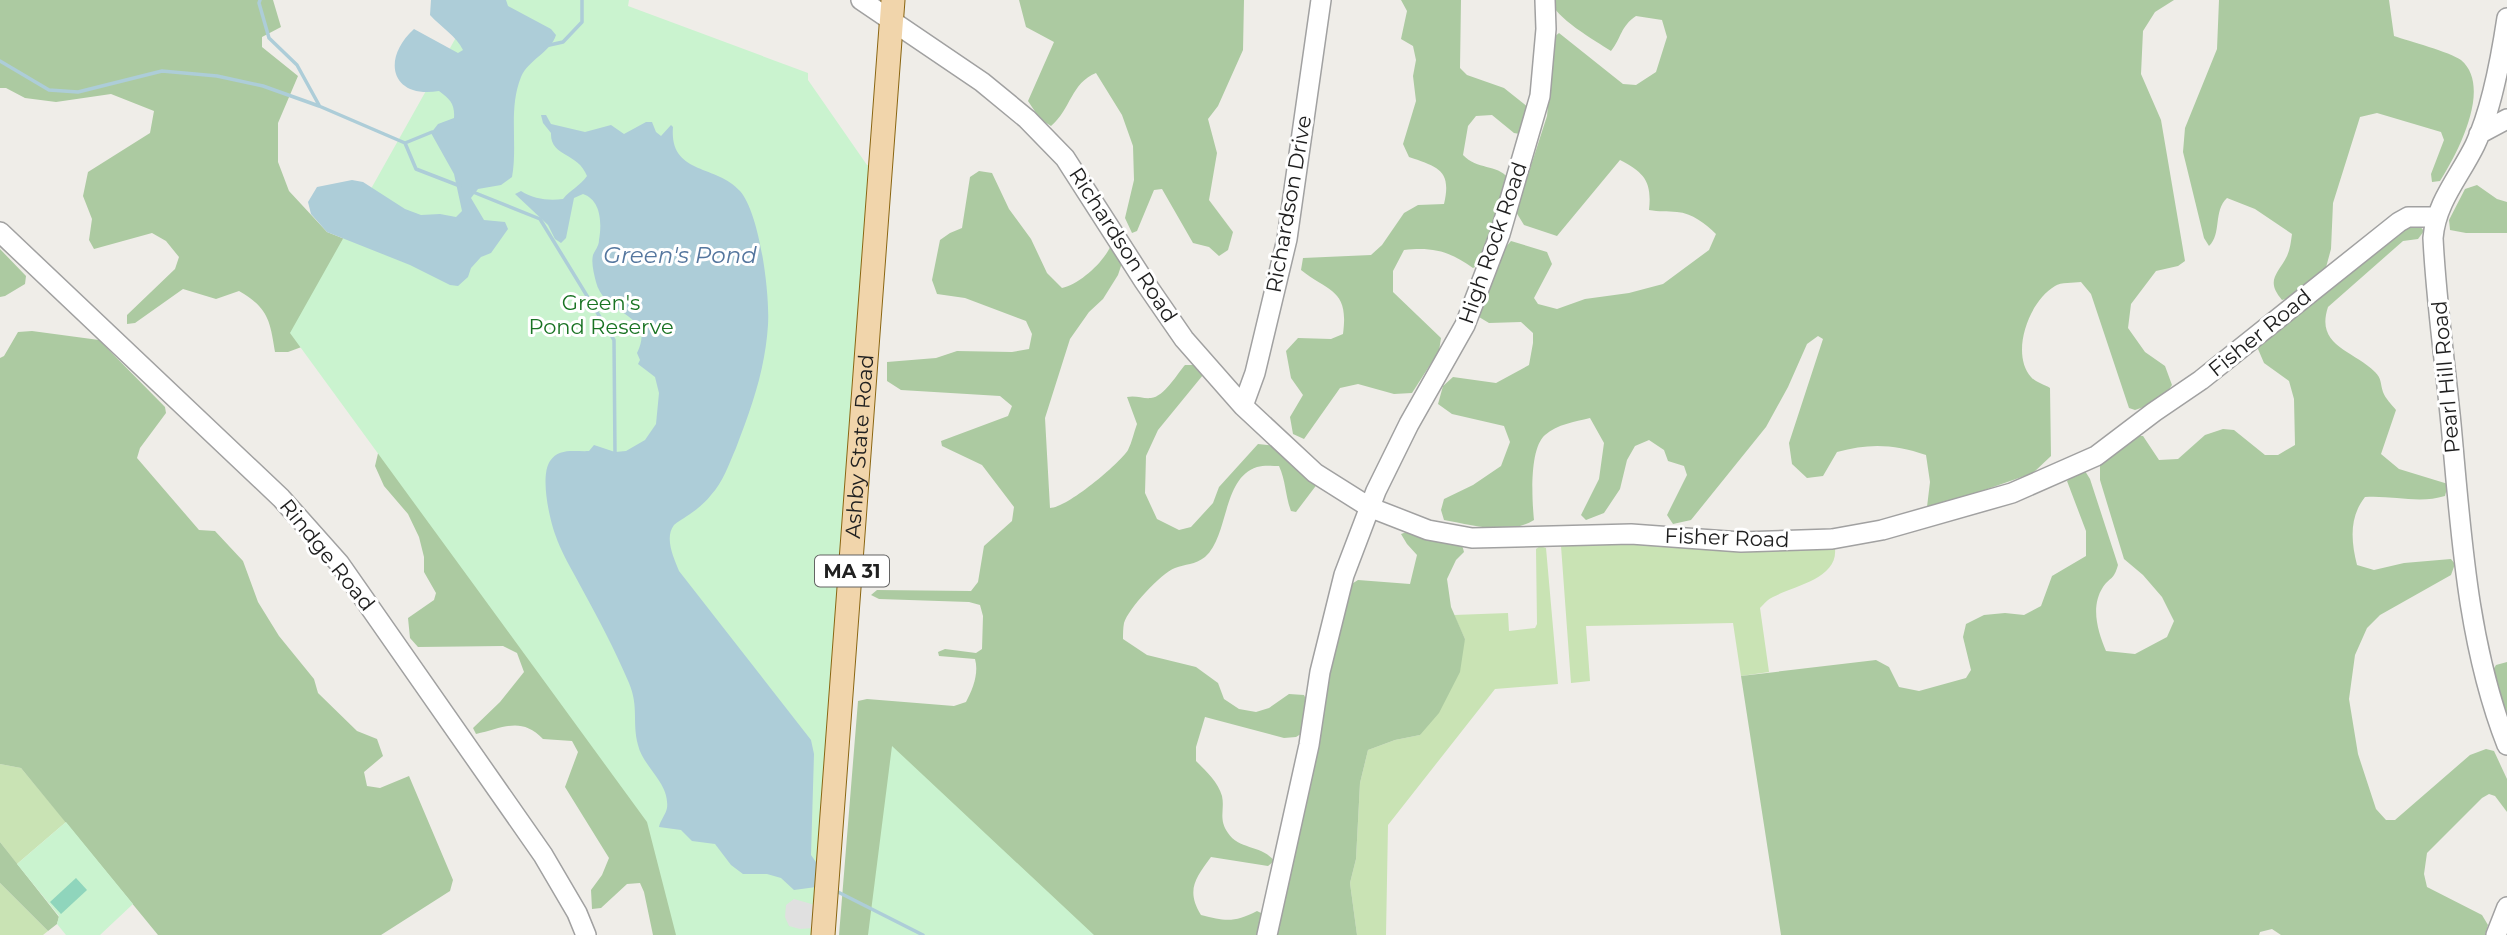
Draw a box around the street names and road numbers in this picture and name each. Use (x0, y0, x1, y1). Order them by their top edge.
street label: Richardson Drive (1261, 113, 1316, 295)
street label: High Rock Road (1453, 158, 1532, 327)
street label: Richardson Road (1064, 163, 1183, 327)
street label: Fisher Road (2203, 284, 2316, 382)
street label: Pearl Hill Road (2426, 300, 2465, 455)
street label: Ashby State Road (840, 353, 878, 539)
street label: Rindge Road (275, 494, 380, 616)
street label: Fisher Road (1664, 523, 1790, 552)
road number: MA 31 (815, 556, 889, 586)

